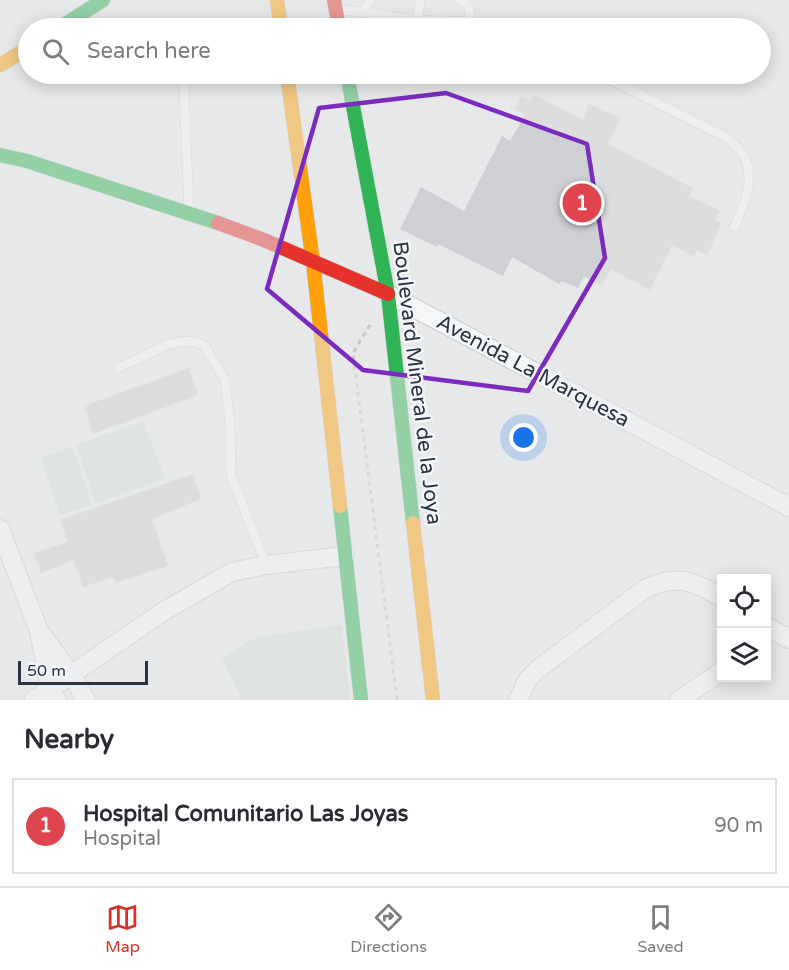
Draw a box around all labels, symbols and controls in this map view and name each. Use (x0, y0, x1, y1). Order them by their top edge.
search box (18, 18, 771, 84)
icon: search (39, 35, 72, 68)
text: Search here (87, 38, 211, 64)
pin: 1 (562, 180, 602, 226)
street label: Boulevard Mineral de la Joya (387, 240, 447, 526)
street label: Avenida La Marquesa (432, 309, 634, 433)
your location (509, 423, 538, 452)
map controls (717, 574, 771, 682)
button: locate (717, 574, 771, 628)
button: layers (717, 628, 771, 682)
scale bar (18, 658, 148, 686)
text: 50 m (27, 661, 66, 681)
text: Nearby (24, 724, 114, 755)
text: Hospital Comunitario Las Joyas (83, 801, 408, 827)
text: 1 (39, 814, 52, 838)
text: 90 m (714, 814, 763, 838)
text: Hospital (83, 827, 161, 851)
tab: Map (105, 901, 140, 957)
tab: Directions (350, 901, 427, 957)
tab: Saved (637, 901, 684, 957)

